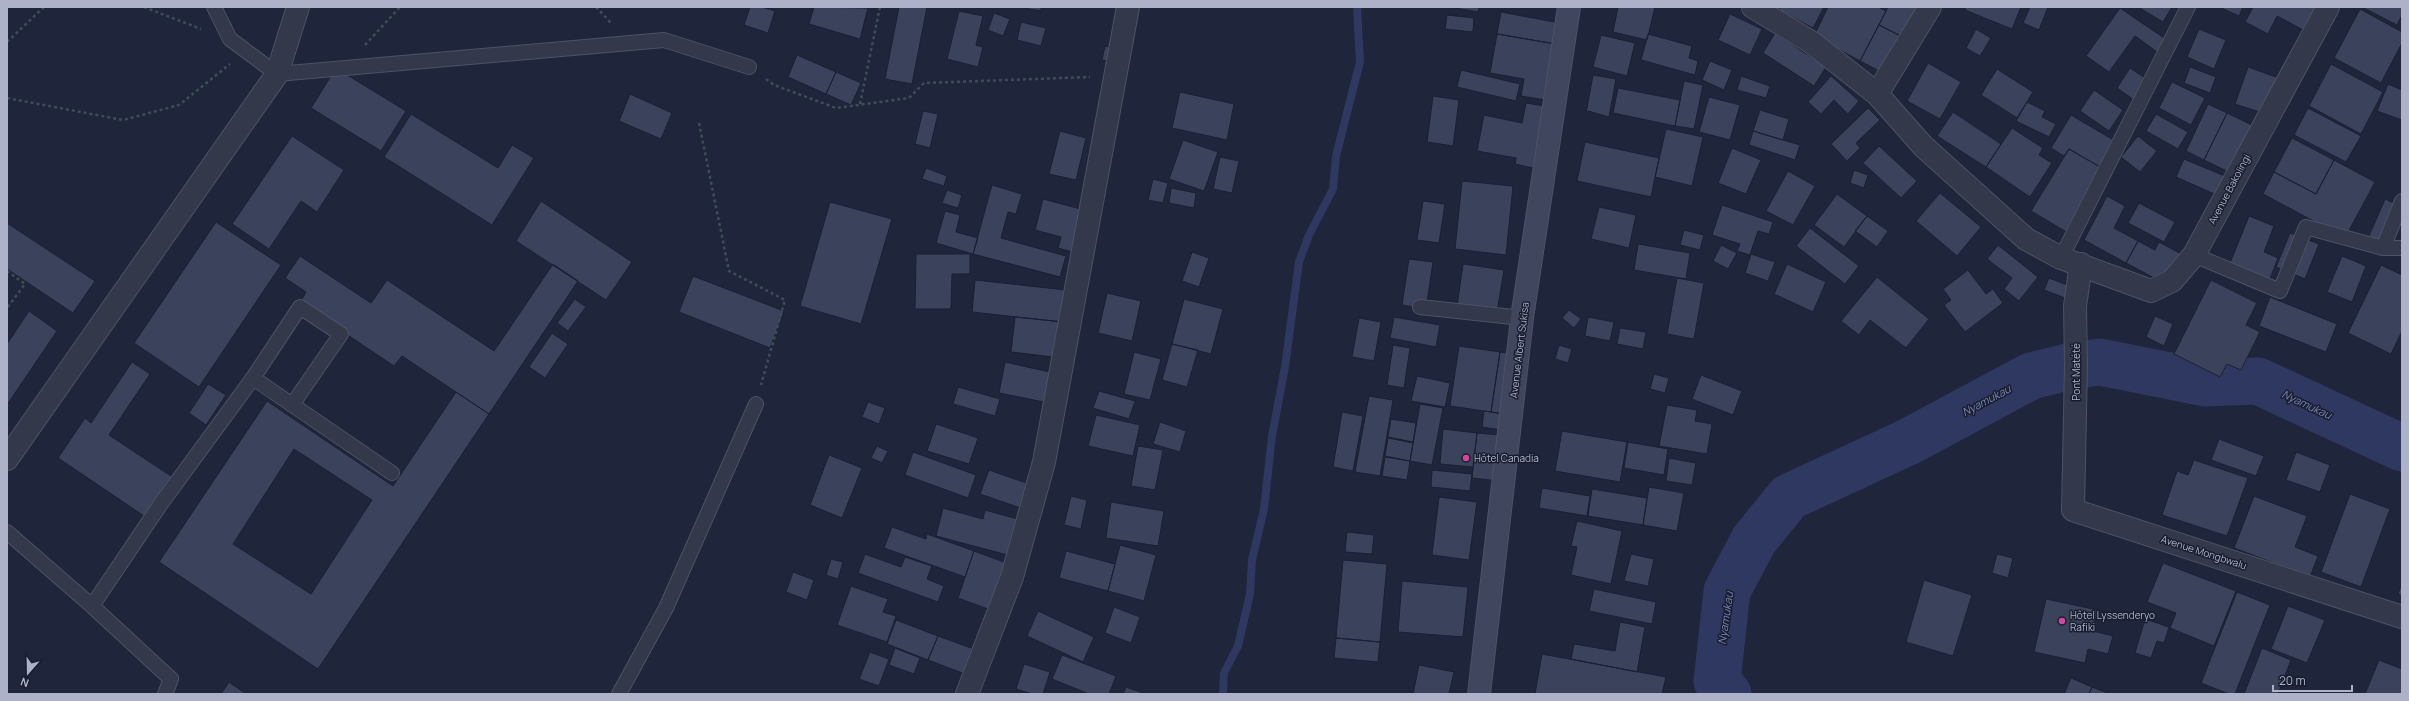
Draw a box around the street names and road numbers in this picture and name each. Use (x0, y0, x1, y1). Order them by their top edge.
street label: Avenue Bakolingi (2205, 151, 2253, 227)
street label: Avenue Albert Sukisa (1506, 301, 1532, 399)
street label: Pont Matété (2069, 343, 2083, 401)
street label: Avenue Mongbwalu (2159, 532, 2249, 572)

